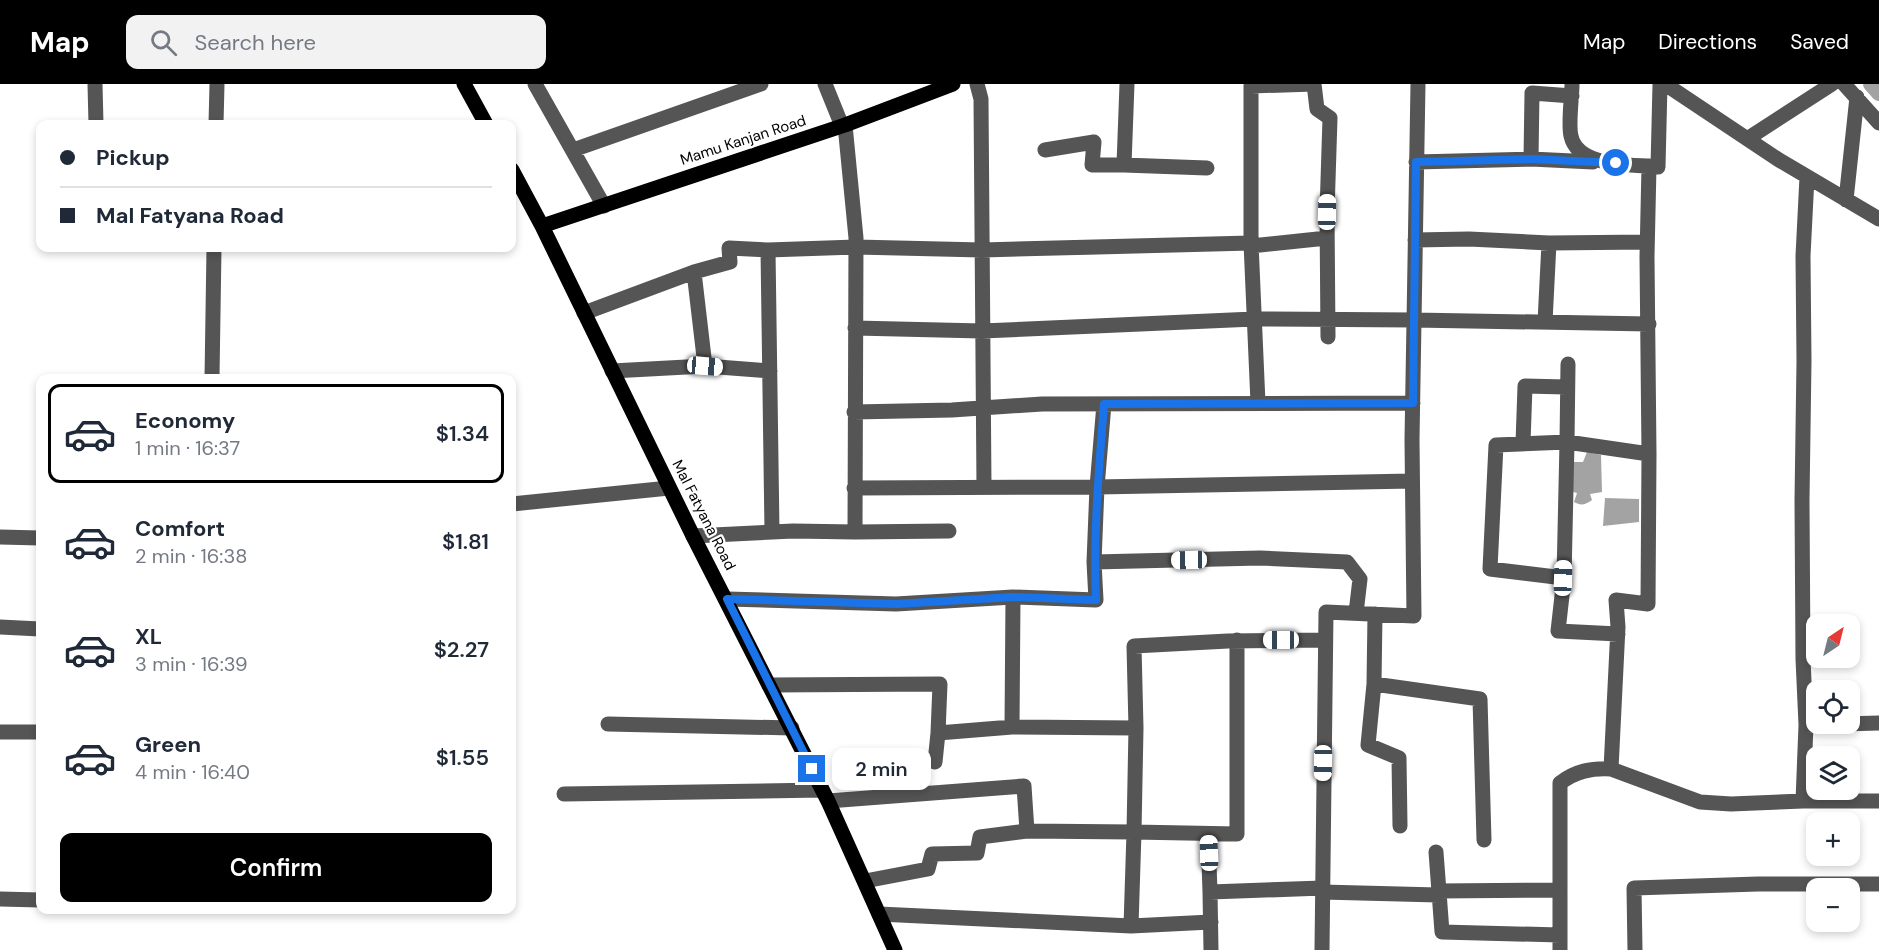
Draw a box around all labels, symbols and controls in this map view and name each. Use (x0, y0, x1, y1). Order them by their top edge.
search box (126, 15, 546, 69)
text: Map (30, 24, 90, 61)
icon: search (147, 26, 180, 59)
text: Search here (195, 28, 316, 57)
text: Map (1583, 28, 1625, 56)
text: Directions (1658, 28, 1757, 56)
text: Saved (1790, 28, 1849, 56)
street label: Mamu Kanjan Road (677, 110, 809, 170)
text: Pickup (96, 143, 170, 172)
route start (1602, 149, 1629, 176)
car (1318, 194, 1336, 230)
text: Mal Fatyana Road (96, 201, 284, 230)
car (686, 355, 724, 377)
text: Economy (135, 406, 235, 435)
icon: car (63, 407, 117, 461)
text: $1.34 (436, 419, 489, 448)
text: 1 min · 16:37 (135, 435, 240, 461)
street label: Mal Fatyana Road (668, 456, 740, 574)
text: Comfort (135, 514, 225, 543)
icon: car (63, 515, 117, 569)
text: $1.81 (442, 527, 489, 556)
text: 2 min · 16:38 (135, 543, 247, 569)
car (1171, 551, 1207, 569)
car (1553, 560, 1573, 596)
north arrow (1806, 614, 1860, 668)
map controls (1806, 614, 1860, 932)
text: XL (135, 622, 162, 651)
icon: car (63, 623, 117, 677)
car (1263, 631, 1299, 649)
text: $2.27 (434, 635, 489, 664)
text: 3 min · 16:39 (135, 651, 247, 677)
button: locate (1806, 680, 1860, 734)
text: Green (135, 730, 201, 759)
icon: car (63, 731, 117, 785)
text: $1.55 (436, 743, 489, 772)
car (1314, 745, 1332, 781)
button: layers (1806, 746, 1860, 800)
callout: 2 min (833, 748, 932, 790)
route end (798, 755, 825, 782)
text: 2 min (855, 756, 908, 782)
text: 4 min · 16:40 (135, 759, 250, 785)
button: + (1806, 812, 1860, 866)
button: Confirm (60, 833, 492, 902)
car (1199, 835, 1219, 871)
button: − (1806, 878, 1860, 932)

